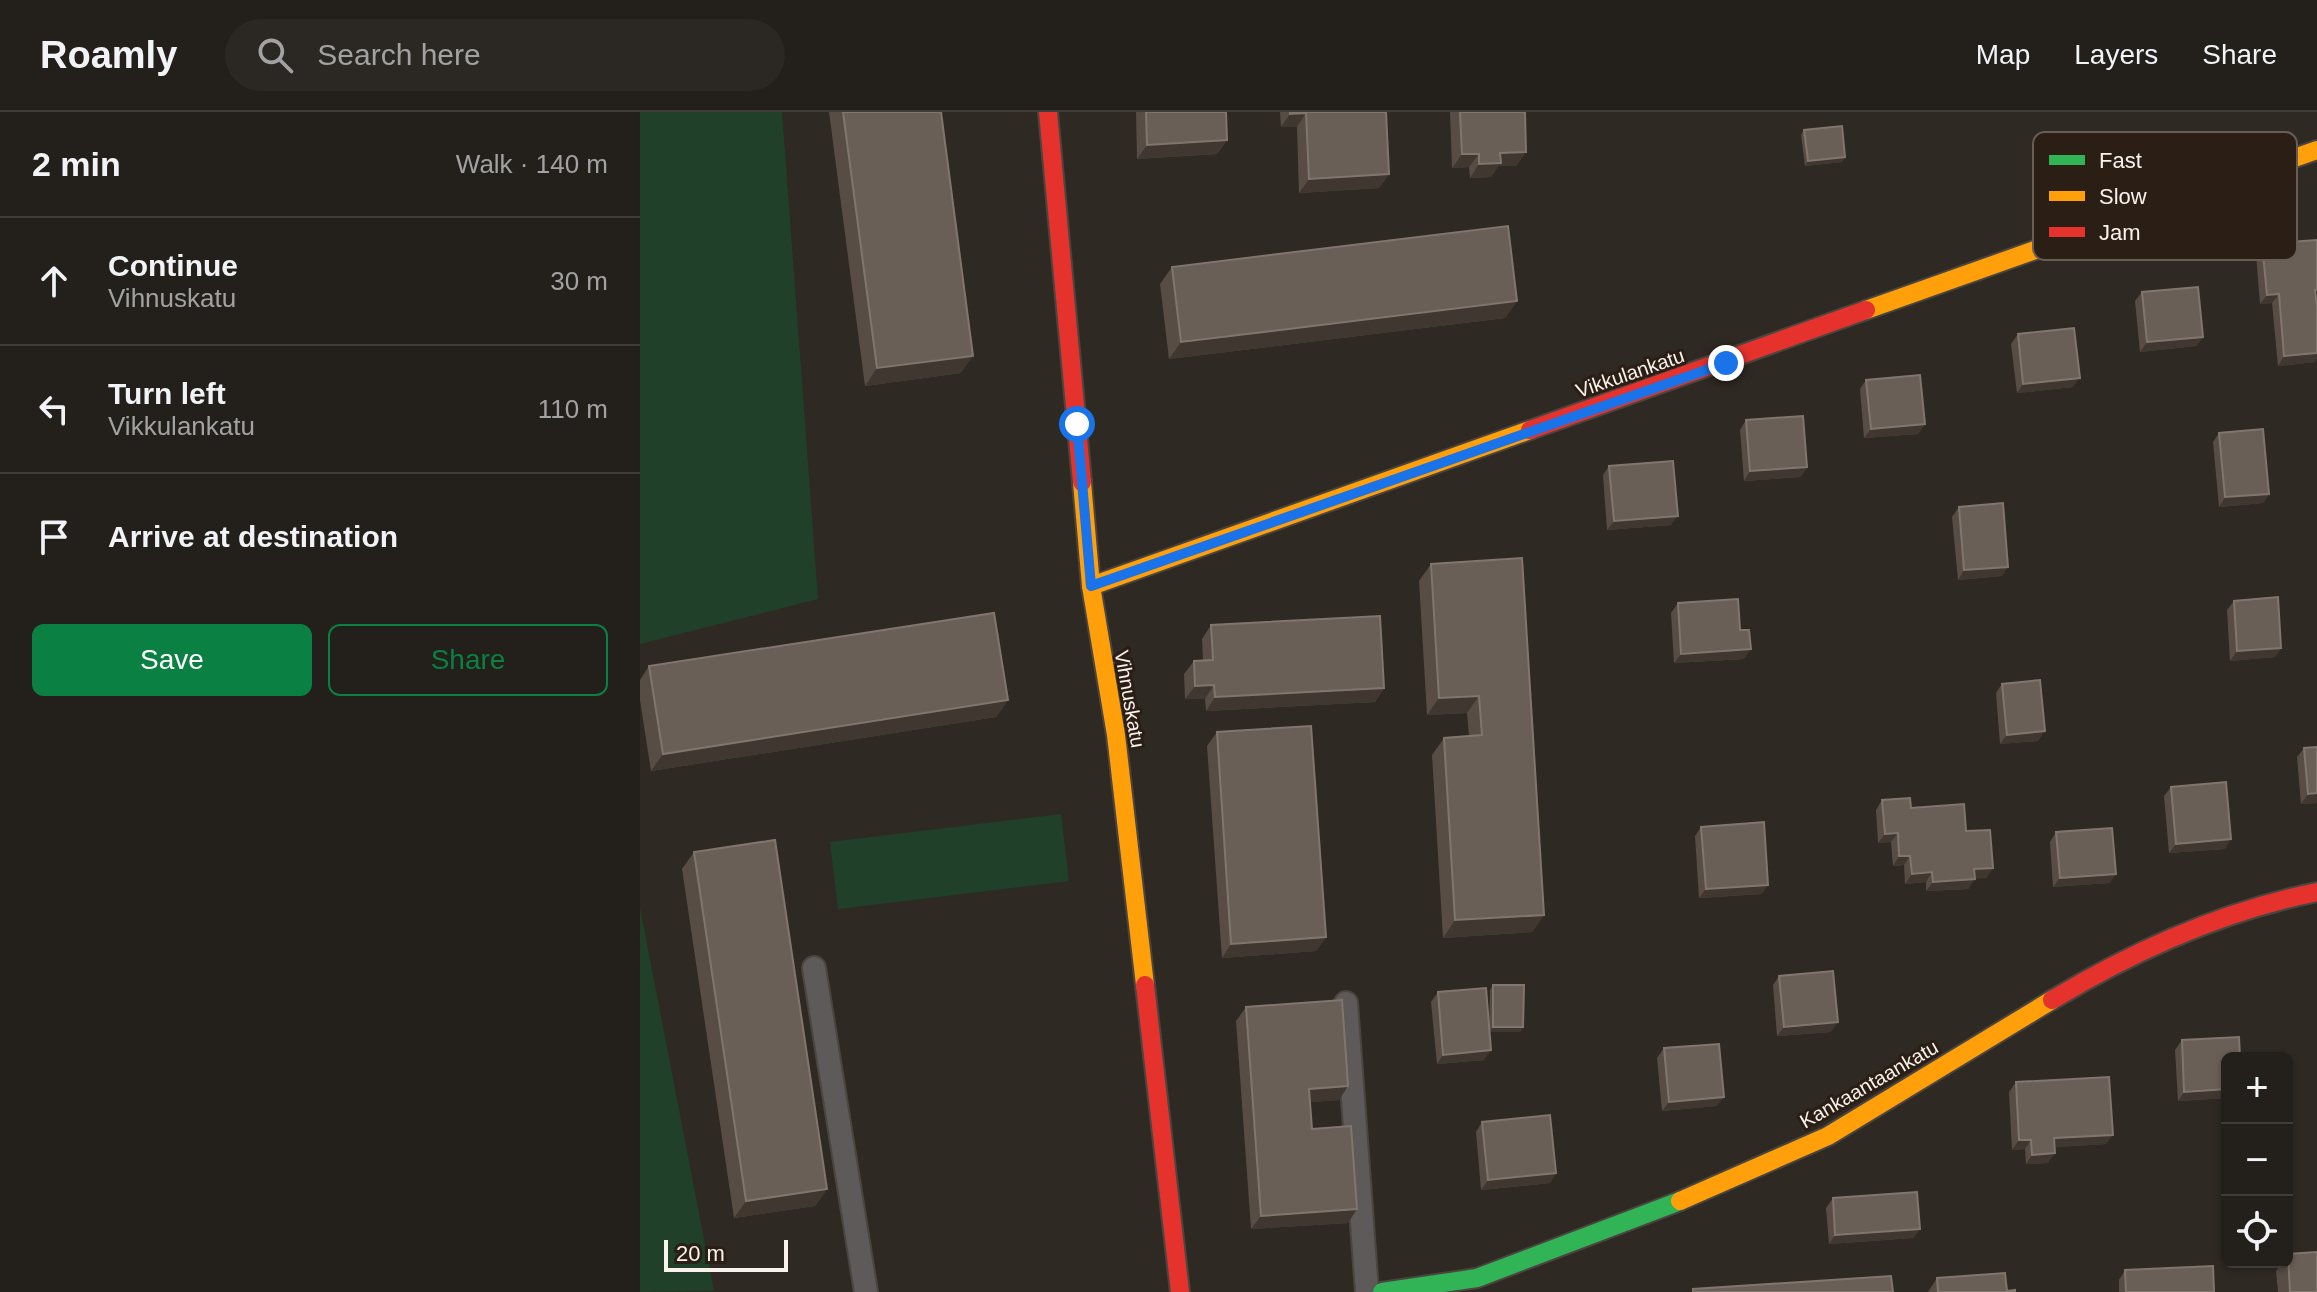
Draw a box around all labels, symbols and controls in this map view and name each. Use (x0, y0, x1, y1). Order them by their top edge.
search box (225, 19, 785, 91)
icon: search (253, 33, 297, 77)
text: Roamly (40, 34, 177, 76)
text: Search here (317, 38, 481, 71)
text: Map (1976, 39, 2030, 70)
text: Layers (2074, 39, 2158, 70)
text: Share (2202, 39, 2277, 70)
legend (2033, 132, 2297, 260)
text: 2 min (32, 145, 121, 183)
text: Fast (2099, 148, 2142, 173)
text: Walk · 140 m (456, 149, 608, 179)
text: Slow (2099, 184, 2147, 209)
text: Jam (2099, 220, 2141, 245)
text: Continue (108, 249, 238, 282)
icon: ahead (32, 259, 76, 303)
text: 30 m (550, 266, 608, 296)
text: Vihnuskatu (108, 283, 236, 313)
street label: Vikkulankatu (1573, 344, 1687, 402)
route end (1708, 345, 1744, 381)
text: Turn left (108, 377, 226, 410)
icon: left (32, 387, 76, 431)
text: 110 m (538, 394, 608, 424)
route start (1059, 406, 1095, 442)
text: Vikkulankatu (108, 411, 255, 441)
icon: arrive (32, 515, 76, 559)
text: Arrive at destination (108, 520, 398, 553)
button: Save (32, 624, 312, 696)
button: Share (328, 624, 608, 696)
street label: Vihnuskatu (1111, 649, 1149, 749)
street label: Kankaantaankatu (1796, 1036, 1942, 1132)
map controls (2221, 1052, 2293, 1268)
button: + (2221, 1052, 2293, 1124)
button: − (2221, 1124, 2293, 1196)
button: locate (2221, 1196, 2293, 1268)
scale bar (664, 1236, 788, 1272)
text: 20 m (676, 1241, 725, 1266)

